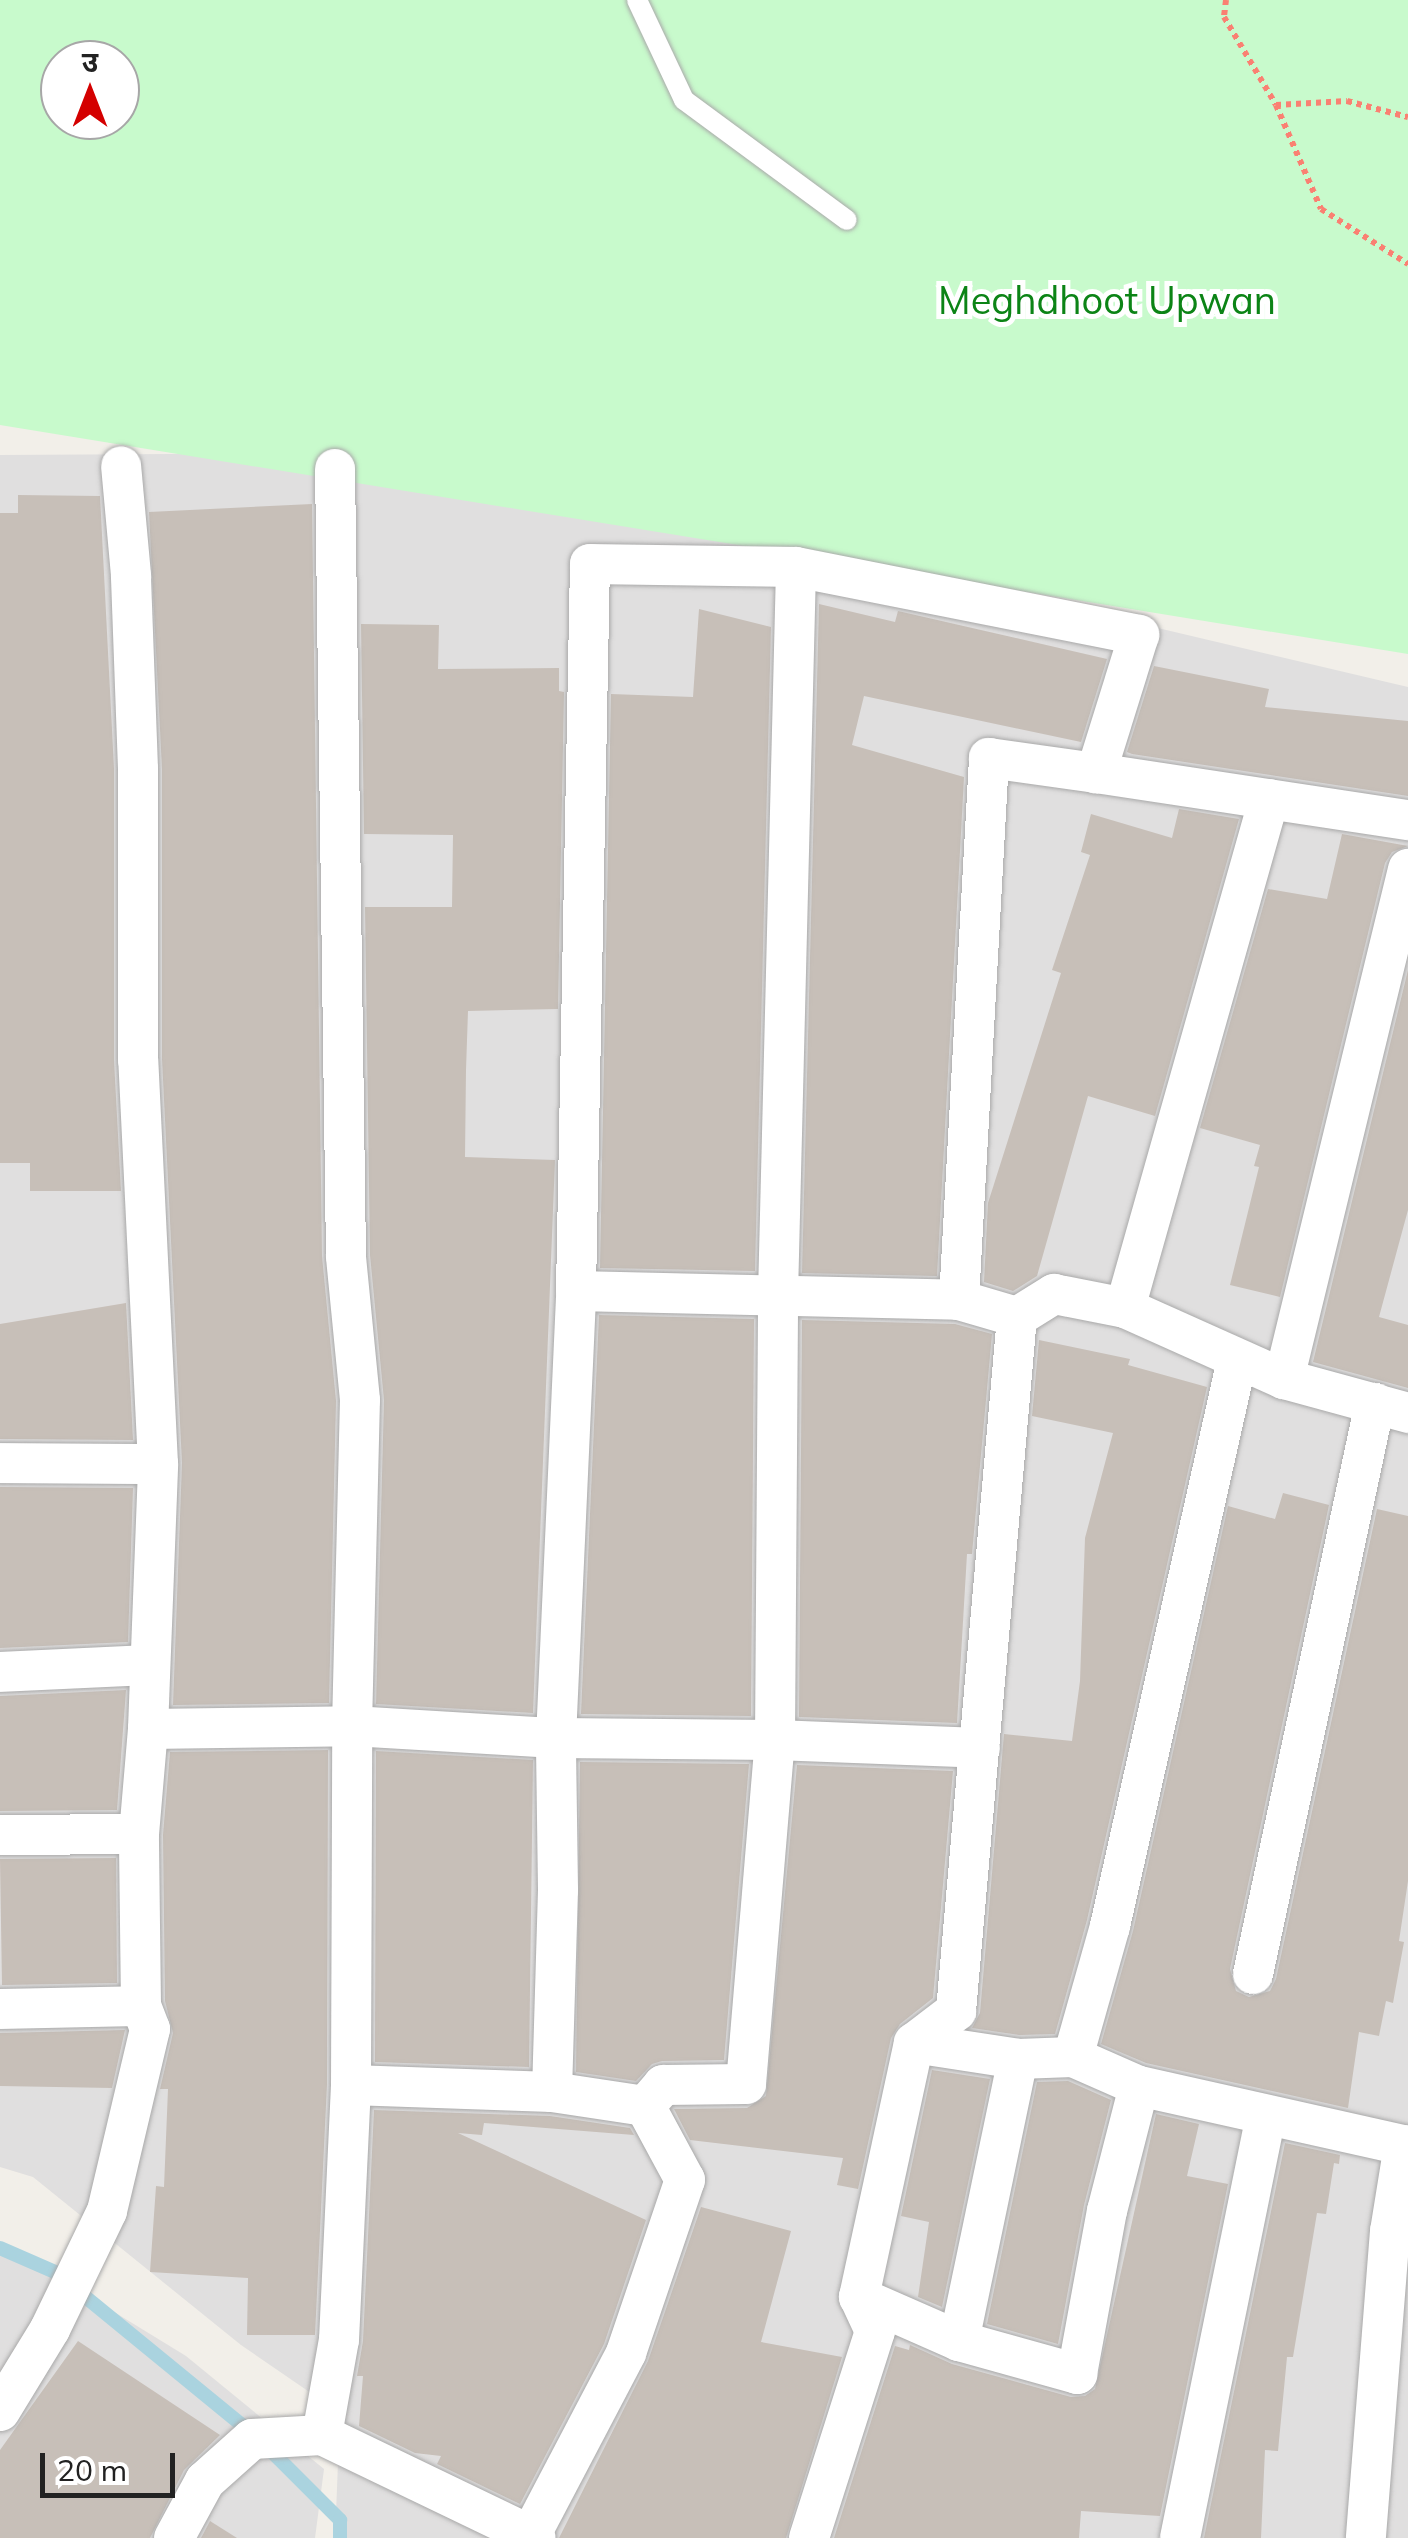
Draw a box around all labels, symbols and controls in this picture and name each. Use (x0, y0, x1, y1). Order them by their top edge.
north arrow (40, 40, 140, 140)
text: उ (82, 44, 98, 79)
park label: Meghdhoot Upwan (938, 278, 1276, 324)
scale bar (45, 2433, 180, 2495)
text: 20 m (57, 2451, 127, 2489)

